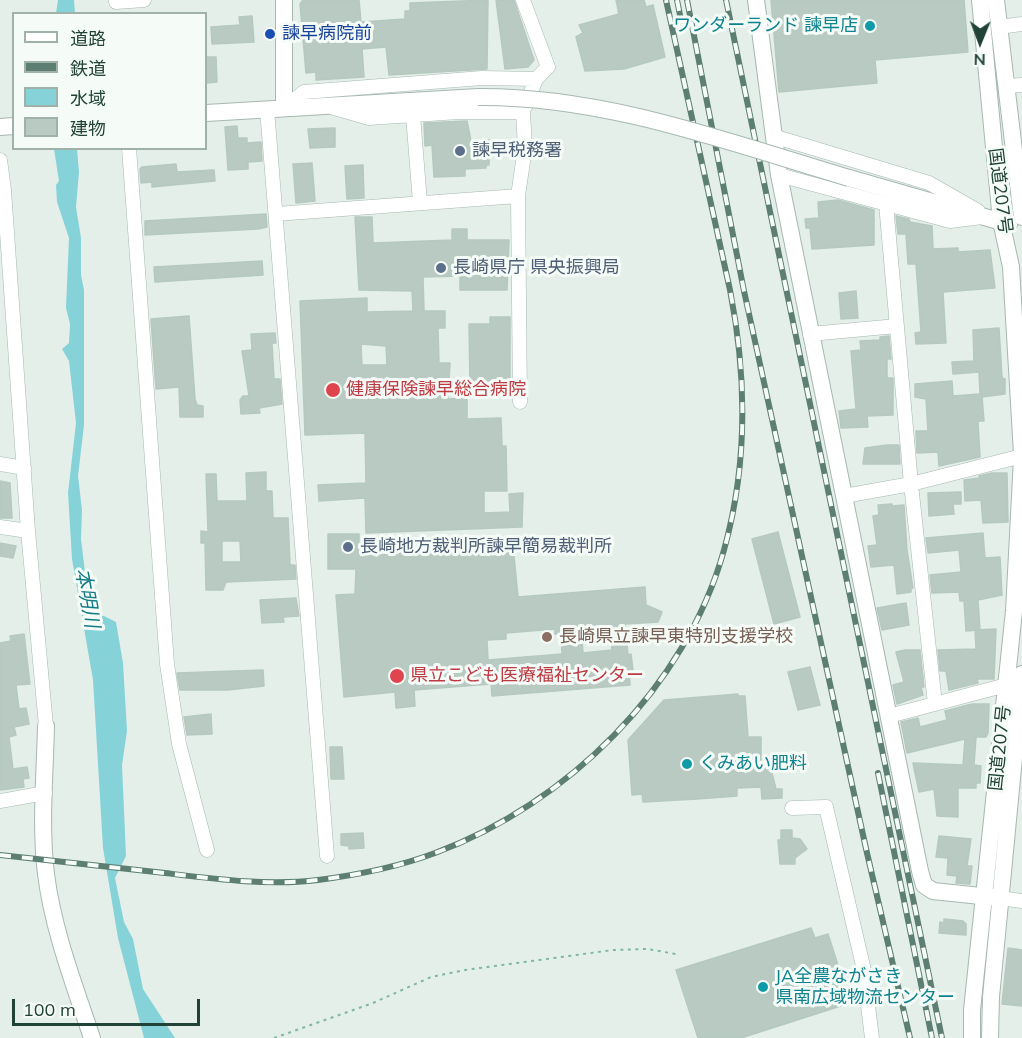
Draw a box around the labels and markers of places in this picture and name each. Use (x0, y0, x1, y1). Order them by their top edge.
place label: ワンダーランド 諫早店 (673, 15, 858, 37)
marker: ワンダーランド 諫早店 (863, 19, 877, 33)
place label: 諫早病院前 (282, 23, 372, 45)
marker: 諫早病院前 (263, 27, 277, 41)
place label: 諫早税務署 (472, 140, 562, 162)
marker: 諫早税務署 (453, 144, 467, 158)
place label: 長崎県庁 県央振興局 (453, 257, 620, 279)
marker: 長崎県庁 県央振興局 (434, 261, 448, 275)
place label: 健康保険諫早総合病院 (346, 379, 526, 401)
marker: 健康保険諫早総合病院 (324, 381, 342, 399)
place label: 長崎地方裁判所諫早簡易裁判所 (360, 536, 612, 558)
marker: 長崎地方裁判所諫早簡易裁判所 (341, 540, 355, 554)
place label: 長崎県立諫早東特別支援学校 (559, 626, 793, 648)
marker: 長崎県立諫早東特別支援学校 (540, 630, 554, 644)
place label: 県立こども医療福祉センター (410, 665, 644, 687)
marker: 県立こども医療福祉センター (388, 667, 406, 685)
place label: くみあい肥料 (699, 753, 807, 775)
marker: くみあい肥料 (680, 757, 694, 771)
place label: JA全農ながさき 県南広域物流センター (775, 966, 955, 1008)
marker: JA全農ながさき 県南広域物流センター (756, 980, 770, 994)

